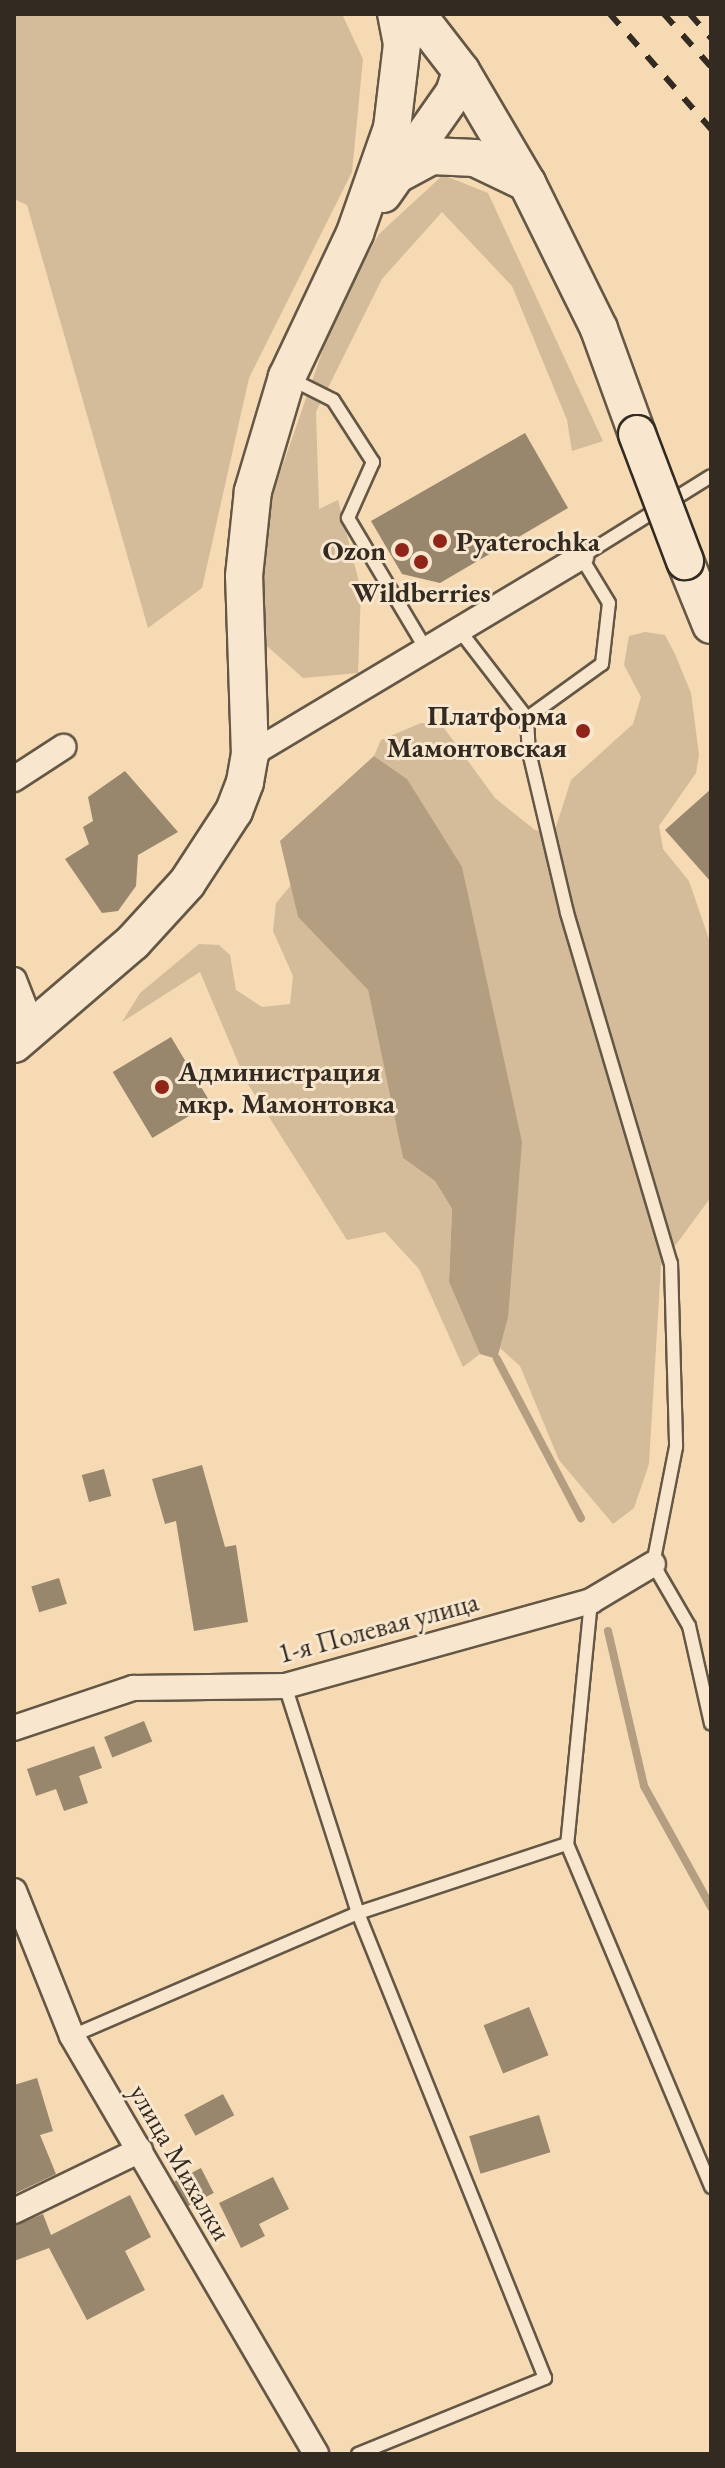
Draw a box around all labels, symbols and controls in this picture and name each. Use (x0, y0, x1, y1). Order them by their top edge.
place label: Pyaterochka (456, 524, 600, 558)
marker: Pyaterochka (431, 532, 449, 550)
place label: Ozon (323, 533, 386, 567)
marker: Ozon (393, 541, 411, 559)
marker: Wildberries (412, 553, 430, 571)
place label: Wildberries (351, 575, 491, 609)
place label: Платформа Мамонтовская (387, 698, 567, 764)
marker: Платформа Мамонтовская (574, 722, 592, 740)
place label: Администрация мкр. Мамонтовка (178, 1054, 395, 1120)
marker: Администрация мкр. Мамонтовка (153, 1078, 171, 1096)
street label: 1-я Полевая улица (274, 1584, 482, 1670)
street label: улица Михалки (123, 2078, 239, 2246)

